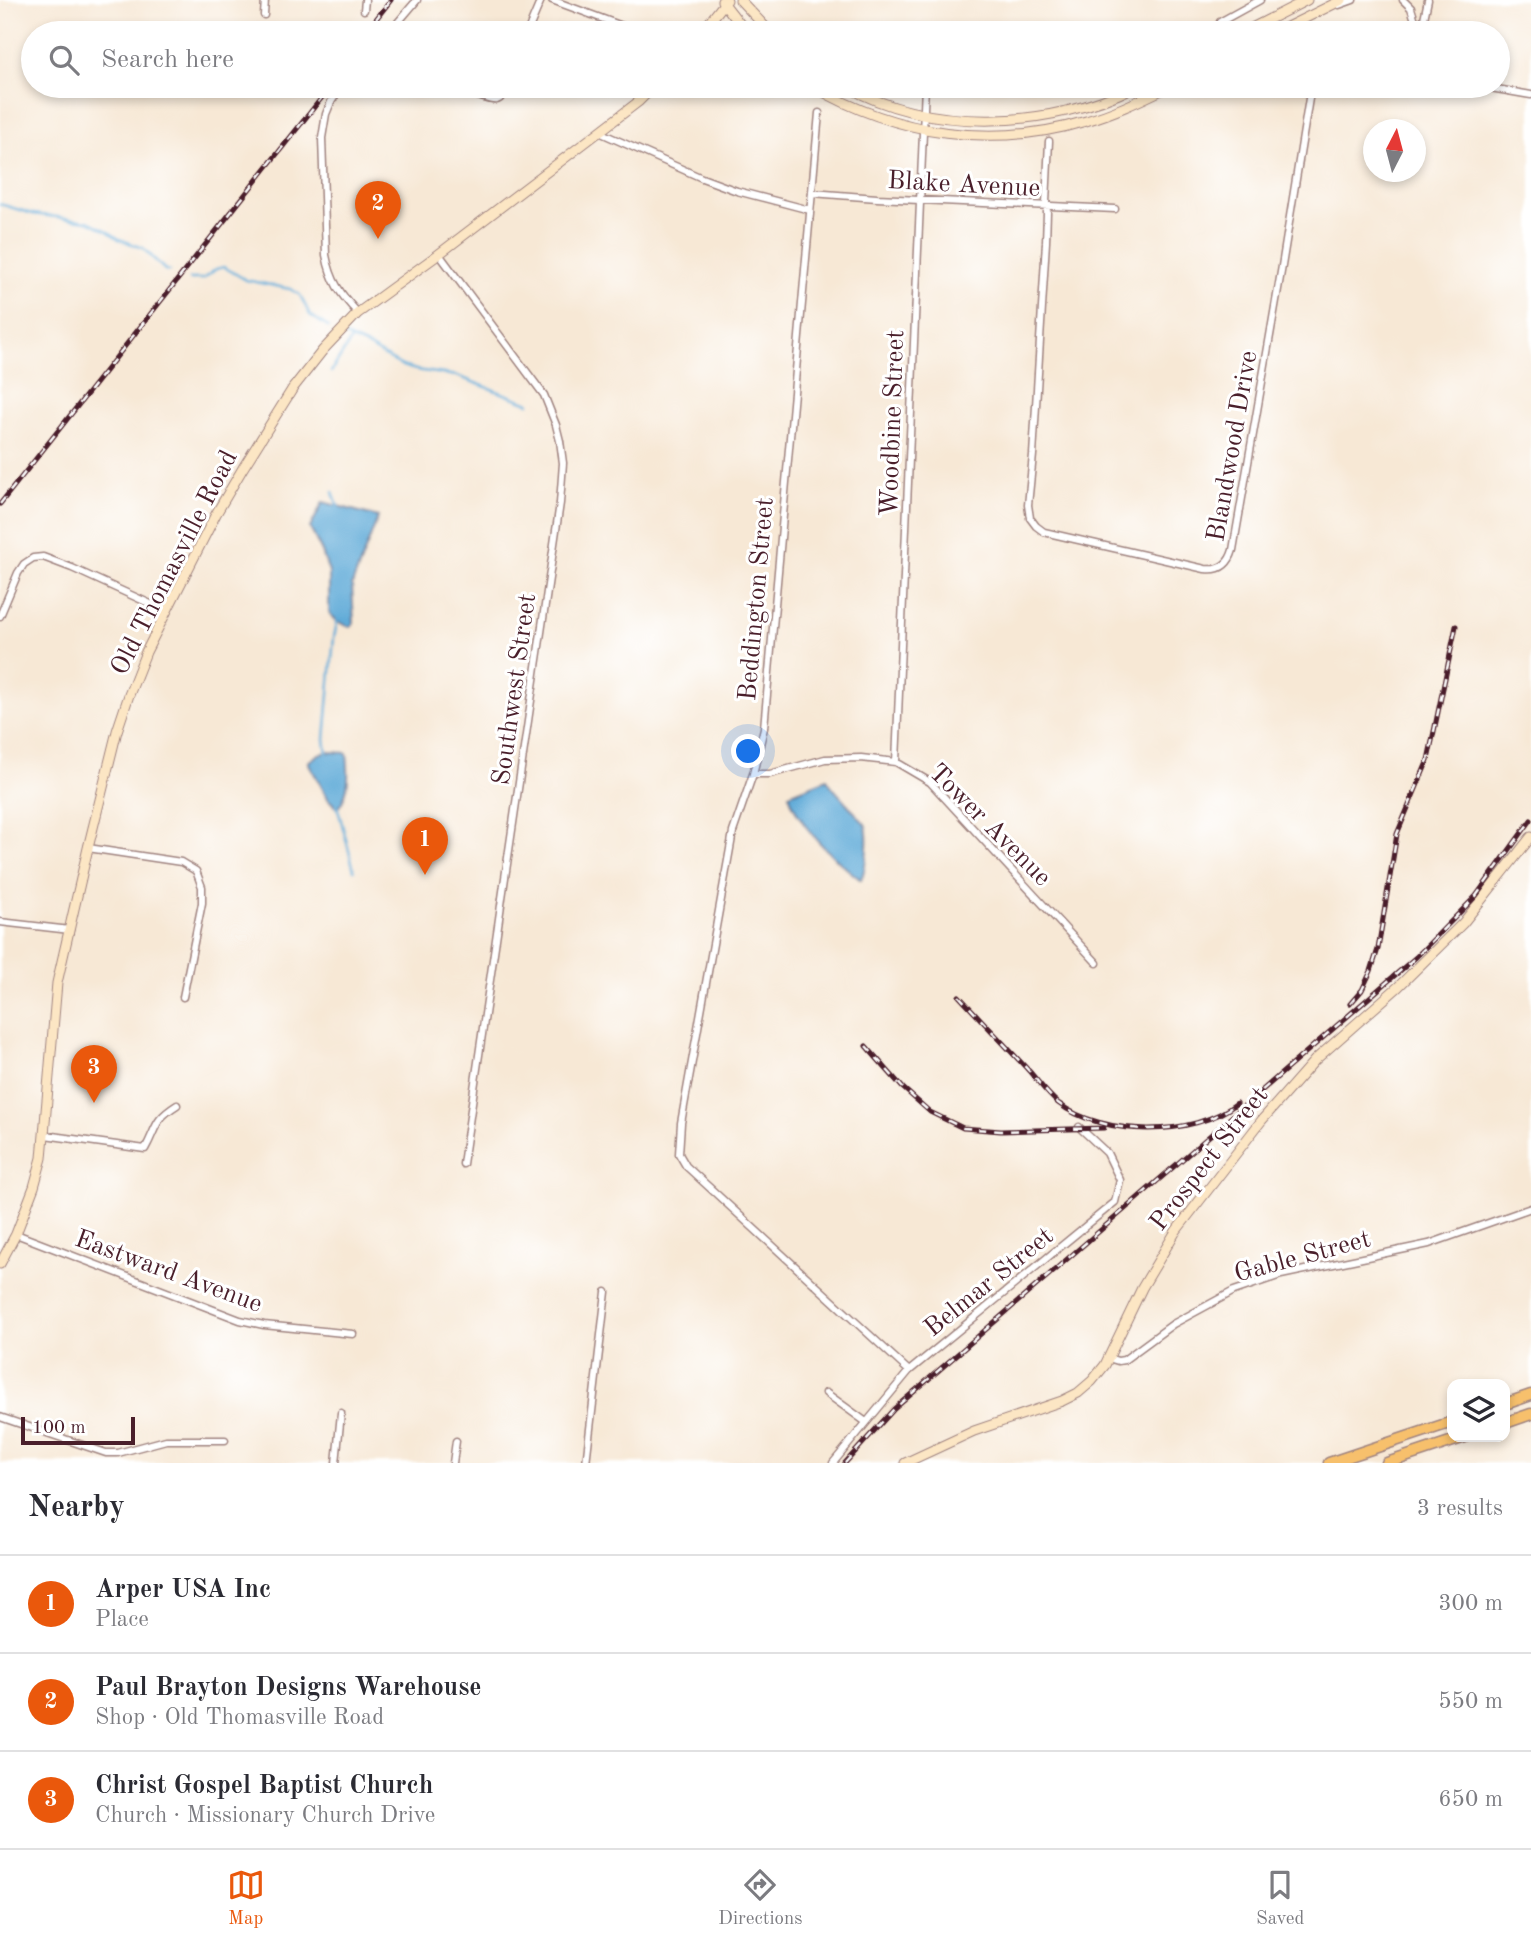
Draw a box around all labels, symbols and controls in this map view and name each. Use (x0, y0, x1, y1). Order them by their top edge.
search box (21, 21, 1510, 98)
icon: search (45, 41, 83, 79)
text: Search here (101, 47, 234, 73)
north arrow (1363, 119, 1426, 182)
street label: Blake Avenue (887, 168, 1041, 202)
pin: 2 (355, 181, 401, 239)
street label: Woodbine Street (877, 329, 909, 517)
street label: Blandwood Drive (1203, 349, 1263, 544)
street label: Old Thomasville Road (107, 446, 243, 680)
street label: Beddington Street (735, 496, 779, 702)
street label: Southwest Street (489, 592, 541, 787)
your location (731, 734, 765, 768)
street label: Tower Avenue (924, 759, 1056, 891)
pin: 1 (402, 817, 448, 875)
pin: 3 (71, 1045, 117, 1103)
street label: Prospect Street (1146, 1082, 1274, 1236)
street label: Belmar Street (920, 1223, 1059, 1342)
street label: Eastward Avenue (71, 1226, 266, 1318)
street label: Gable Street (1232, 1226, 1374, 1288)
map controls (1447, 1379, 1510, 1442)
button: layers (1447, 1379, 1510, 1442)
scale bar (21, 1414, 135, 1446)
text: 100 m (32, 1419, 85, 1438)
text: Nearby (28, 1493, 125, 1523)
text: 3 results (1417, 1497, 1503, 1520)
text: Arper USA Inc (95, 1577, 271, 1603)
text: 1 (44, 1592, 58, 1615)
text: 300 m (1438, 1592, 1503, 1615)
text: Place (95, 1608, 149, 1631)
text: Paul Brayton Designs Warehouse (95, 1675, 482, 1701)
text: 2 (44, 1690, 58, 1713)
text: 550 m (1438, 1690, 1503, 1713)
text: Shop · Old Thomasville Road (95, 1706, 384, 1729)
text: Christ Gospel Baptist Church (95, 1773, 433, 1799)
text: 3 (44, 1788, 58, 1811)
text: 650 m (1438, 1788, 1503, 1811)
text: Church · Missionary Church Drive (95, 1804, 435, 1827)
tab: Map (227, 1866, 265, 1931)
tab: Directions (718, 1866, 803, 1931)
tab: Saved (1256, 1866, 1304, 1931)

